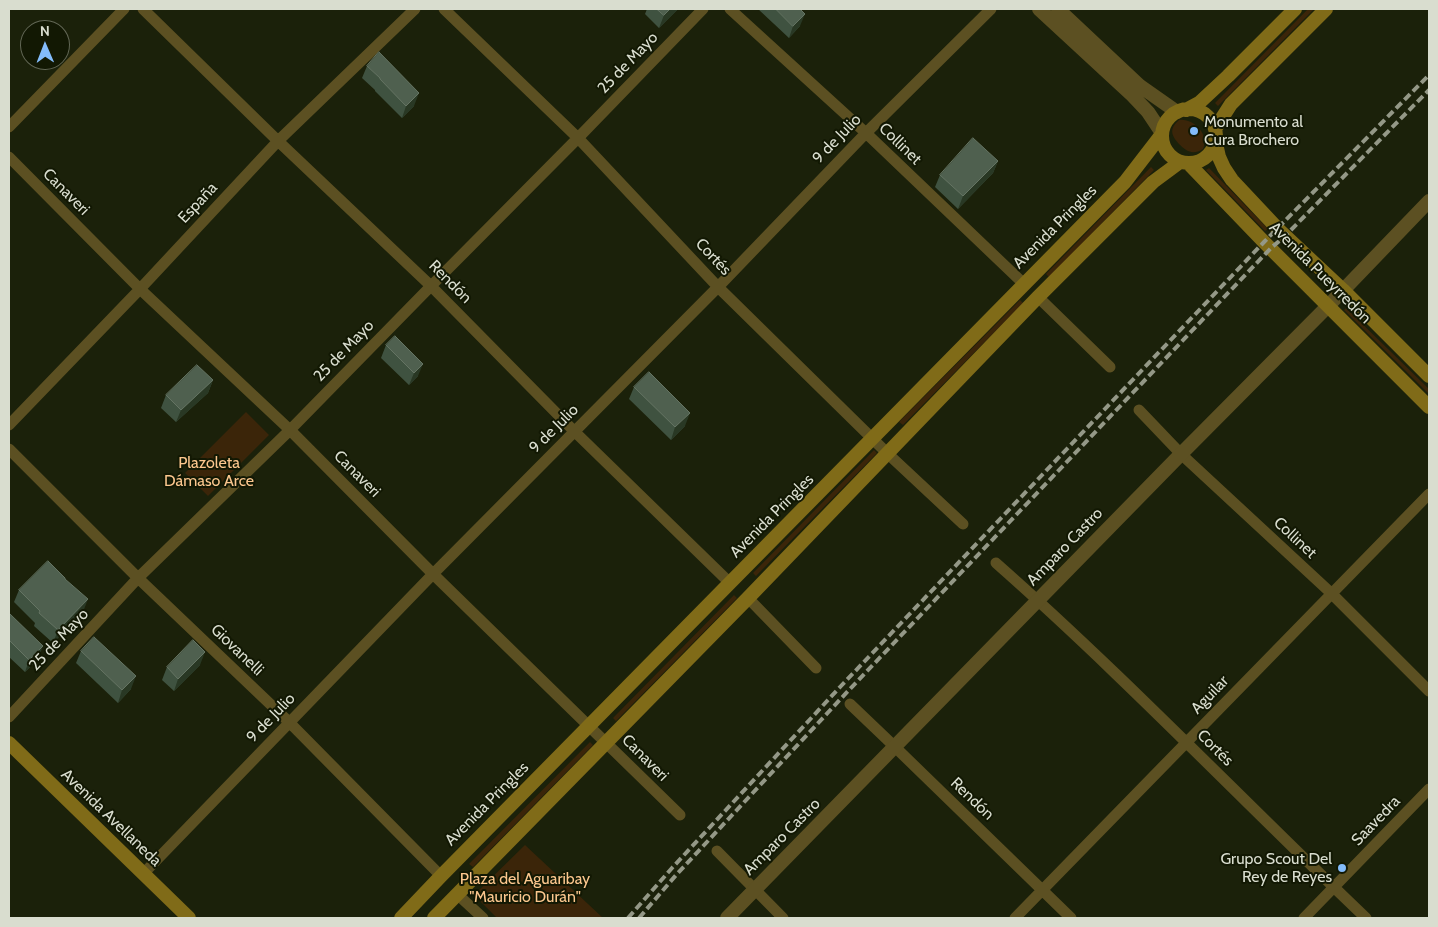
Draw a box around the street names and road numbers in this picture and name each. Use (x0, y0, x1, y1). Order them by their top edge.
street label: 25 de Mayo (594, 28, 662, 98)
street label: 9 de Julio (809, 110, 865, 168)
street label: Collinet (875, 119, 925, 169)
street label: Canaveri (39, 165, 93, 219)
street label: España (174, 179, 222, 227)
street label: Avenida Pringles (1009, 181, 1101, 273)
street label: Avenida Pueyrredón (1265, 218, 1375, 328)
street label: Cortés (691, 234, 735, 280)
street label: Rendón (424, 256, 476, 308)
street label: 25 de Mayo (310, 316, 378, 386)
street label: 9 de Julio (525, 400, 583, 458)
street label: Canaveri (330, 447, 384, 501)
street label: Avenida Pringles (726, 470, 818, 562)
street label: Amparo Castro (1023, 504, 1107, 590)
street label: Collinet (1269, 513, 1321, 563)
street label: 25 de Mayo (25, 605, 93, 675)
street label: Giovanelli (207, 620, 267, 680)
street label: Aguilar (1187, 672, 1233, 718)
street label: 9 de Julio (243, 689, 299, 747)
street label: Cortés (1193, 726, 1237, 770)
street label: Canaveri (618, 731, 672, 785)
street label: Avenida Pringles (441, 758, 533, 850)
street label: Avenida Avellaneda (57, 765, 165, 871)
street label: Rendón (946, 774, 998, 824)
street label: Saavedra (1348, 792, 1404, 850)
street label: Amparo Castro (740, 795, 824, 879)

